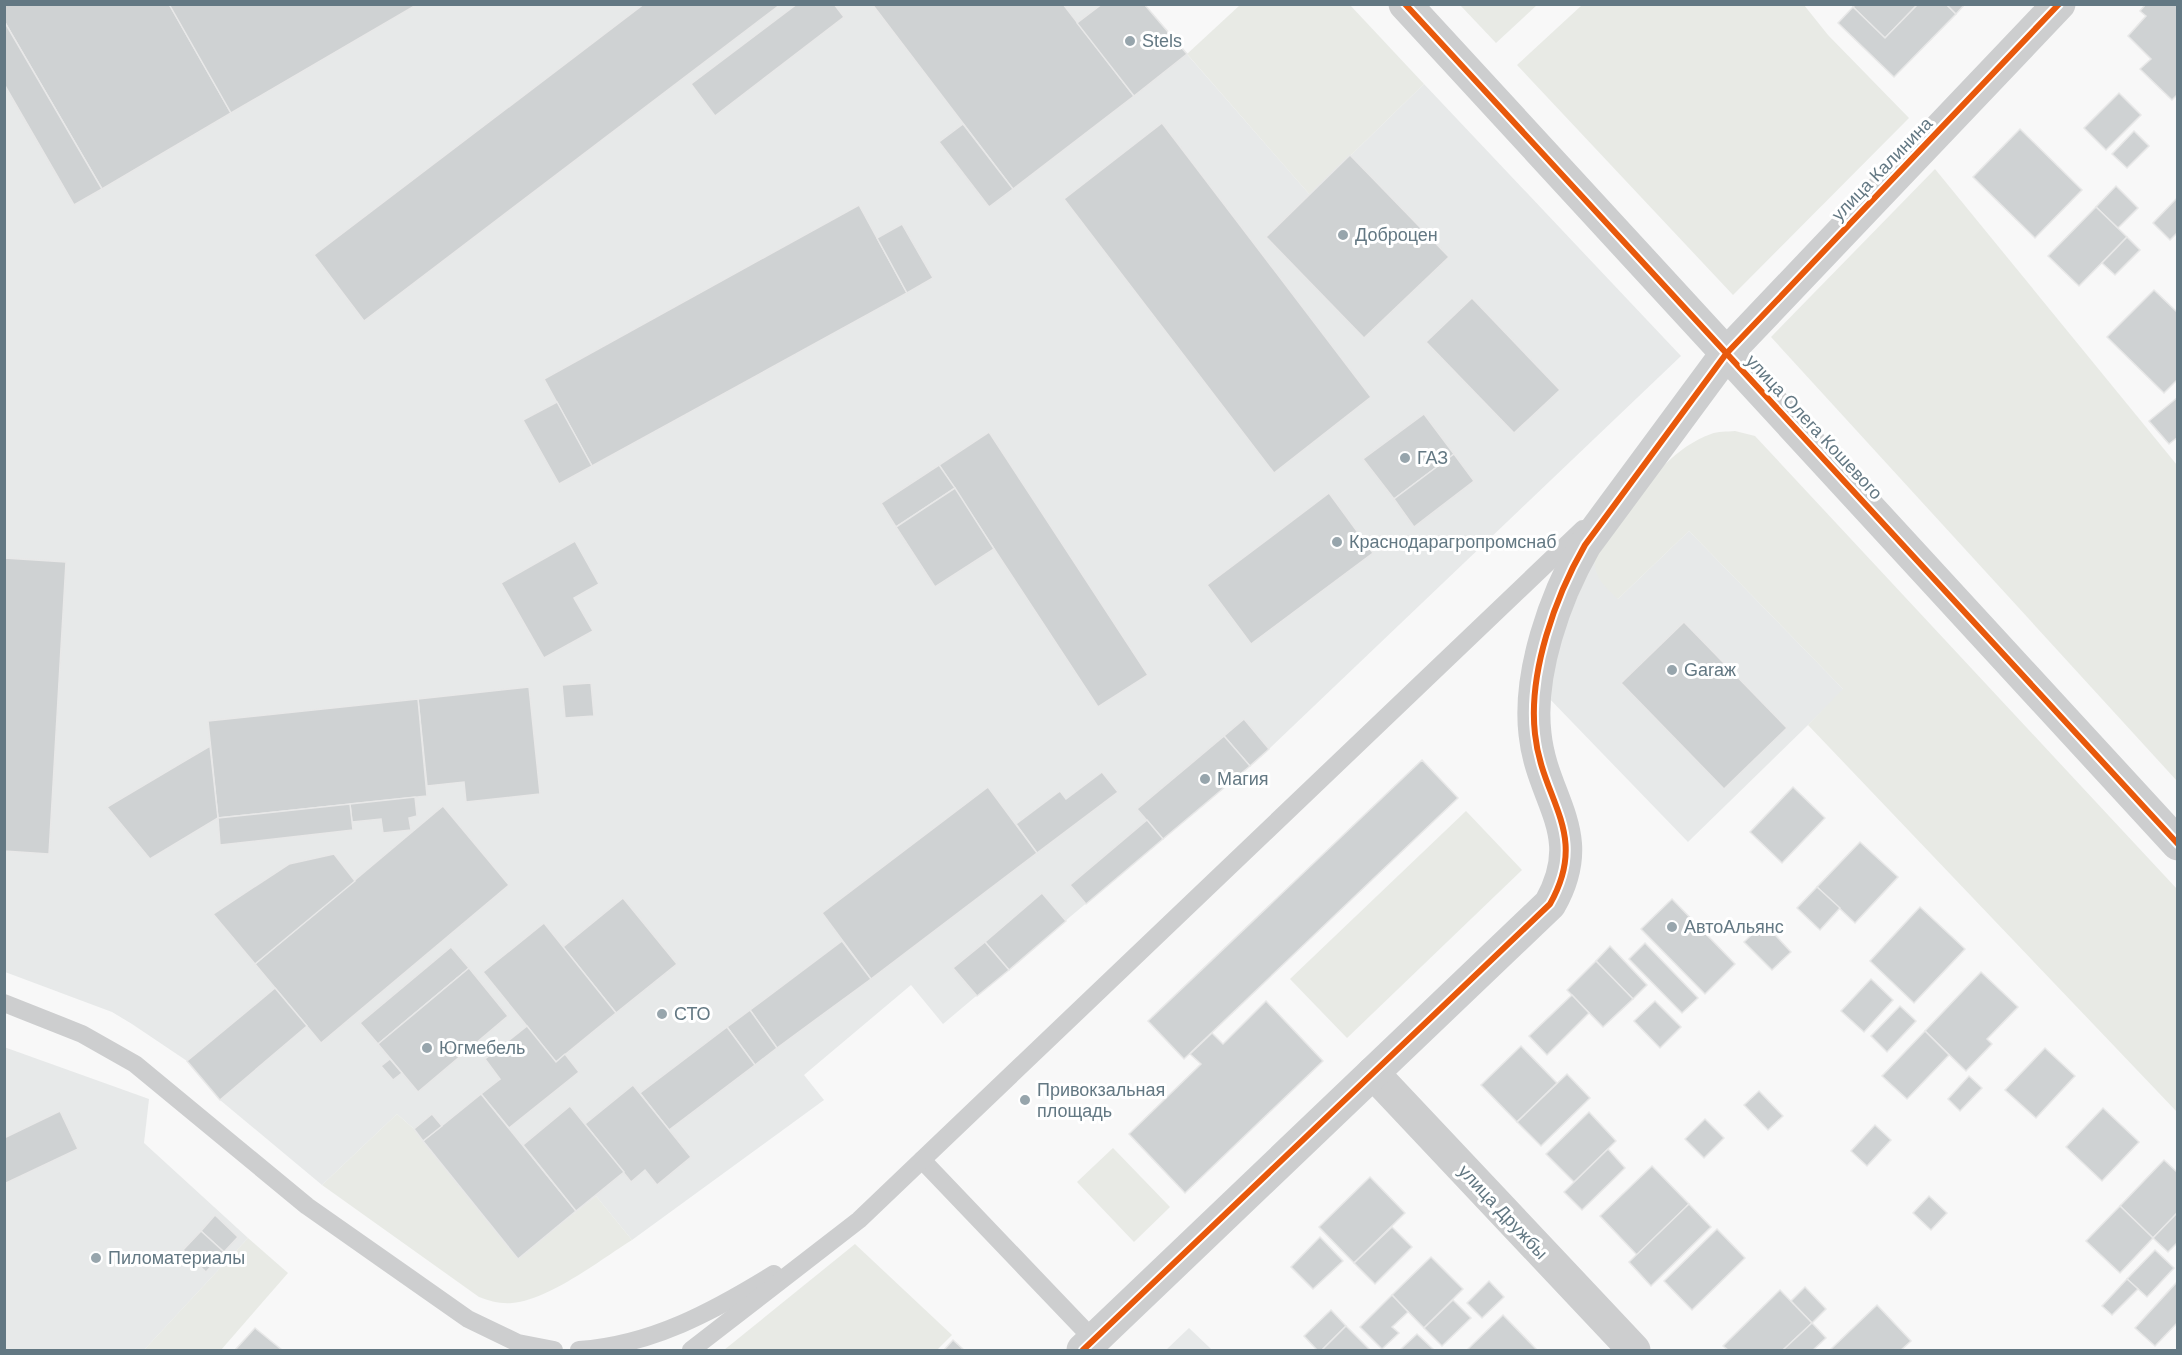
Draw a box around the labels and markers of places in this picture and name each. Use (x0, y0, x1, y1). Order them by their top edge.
place label: Stels (1142, 31, 1182, 51)
marker: Stels (1123, 34, 1137, 48)
place label: Доброцен (1355, 225, 1438, 245)
marker: Доброцен (1336, 228, 1350, 242)
place label: ГАЗ (1417, 448, 1448, 468)
marker: ГАЗ (1398, 451, 1412, 465)
place label: Краснодарагропромснаб (1349, 532, 1557, 552)
marker: Краснодарагропромснаб (1330, 535, 1344, 549)
place label: Garaж (1684, 660, 1736, 680)
marker: Garaж (1665, 663, 1679, 677)
place label: Магия (1217, 769, 1269, 789)
marker: Магия (1198, 772, 1212, 786)
place label: АвтоАльянс (1684, 917, 1784, 937)
marker: АвтоАльянс (1665, 920, 1679, 934)
place label: СТО (674, 1004, 711, 1024)
marker: СТО (655, 1007, 669, 1021)
place label: Югмебель (439, 1038, 525, 1058)
marker: Югмебель (420, 1041, 434, 1055)
place label: Привокзальная площадь (1037, 1080, 1165, 1121)
marker: Привокзальная площадь (1018, 1093, 1032, 1107)
place label: Пиломатериалы (108, 1248, 245, 1268)
marker: Пиломатериалы (89, 1251, 103, 1265)

